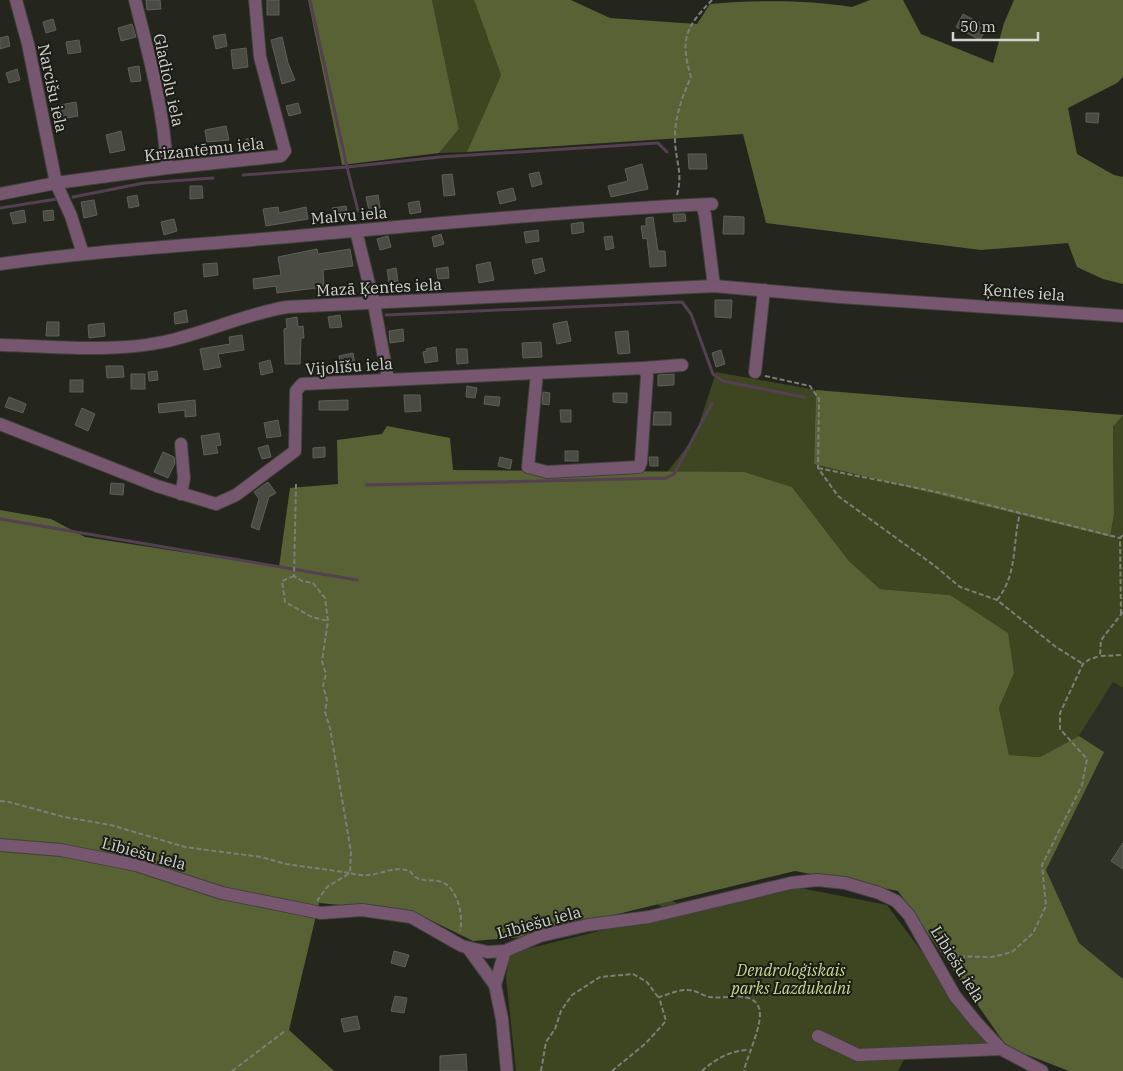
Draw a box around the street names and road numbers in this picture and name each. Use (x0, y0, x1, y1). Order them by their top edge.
street label: Gladiolu iela (149, 32, 189, 129)
street label: Narcišu iela (34, 42, 72, 134)
street label: Krizantēmu iela (143, 133, 265, 165)
street label: Malvu iela (310, 202, 388, 228)
street label: Mazā Ķentes iela (316, 274, 443, 300)
street label: Ķentes iela (982, 279, 1066, 305)
street label: Vijolīšu iela (305, 353, 394, 379)
street label: Lībiešu iela (100, 832, 189, 874)
street label: Lībiešu iela (495, 901, 584, 943)
street label: Lībiešu iela (927, 922, 989, 1006)

